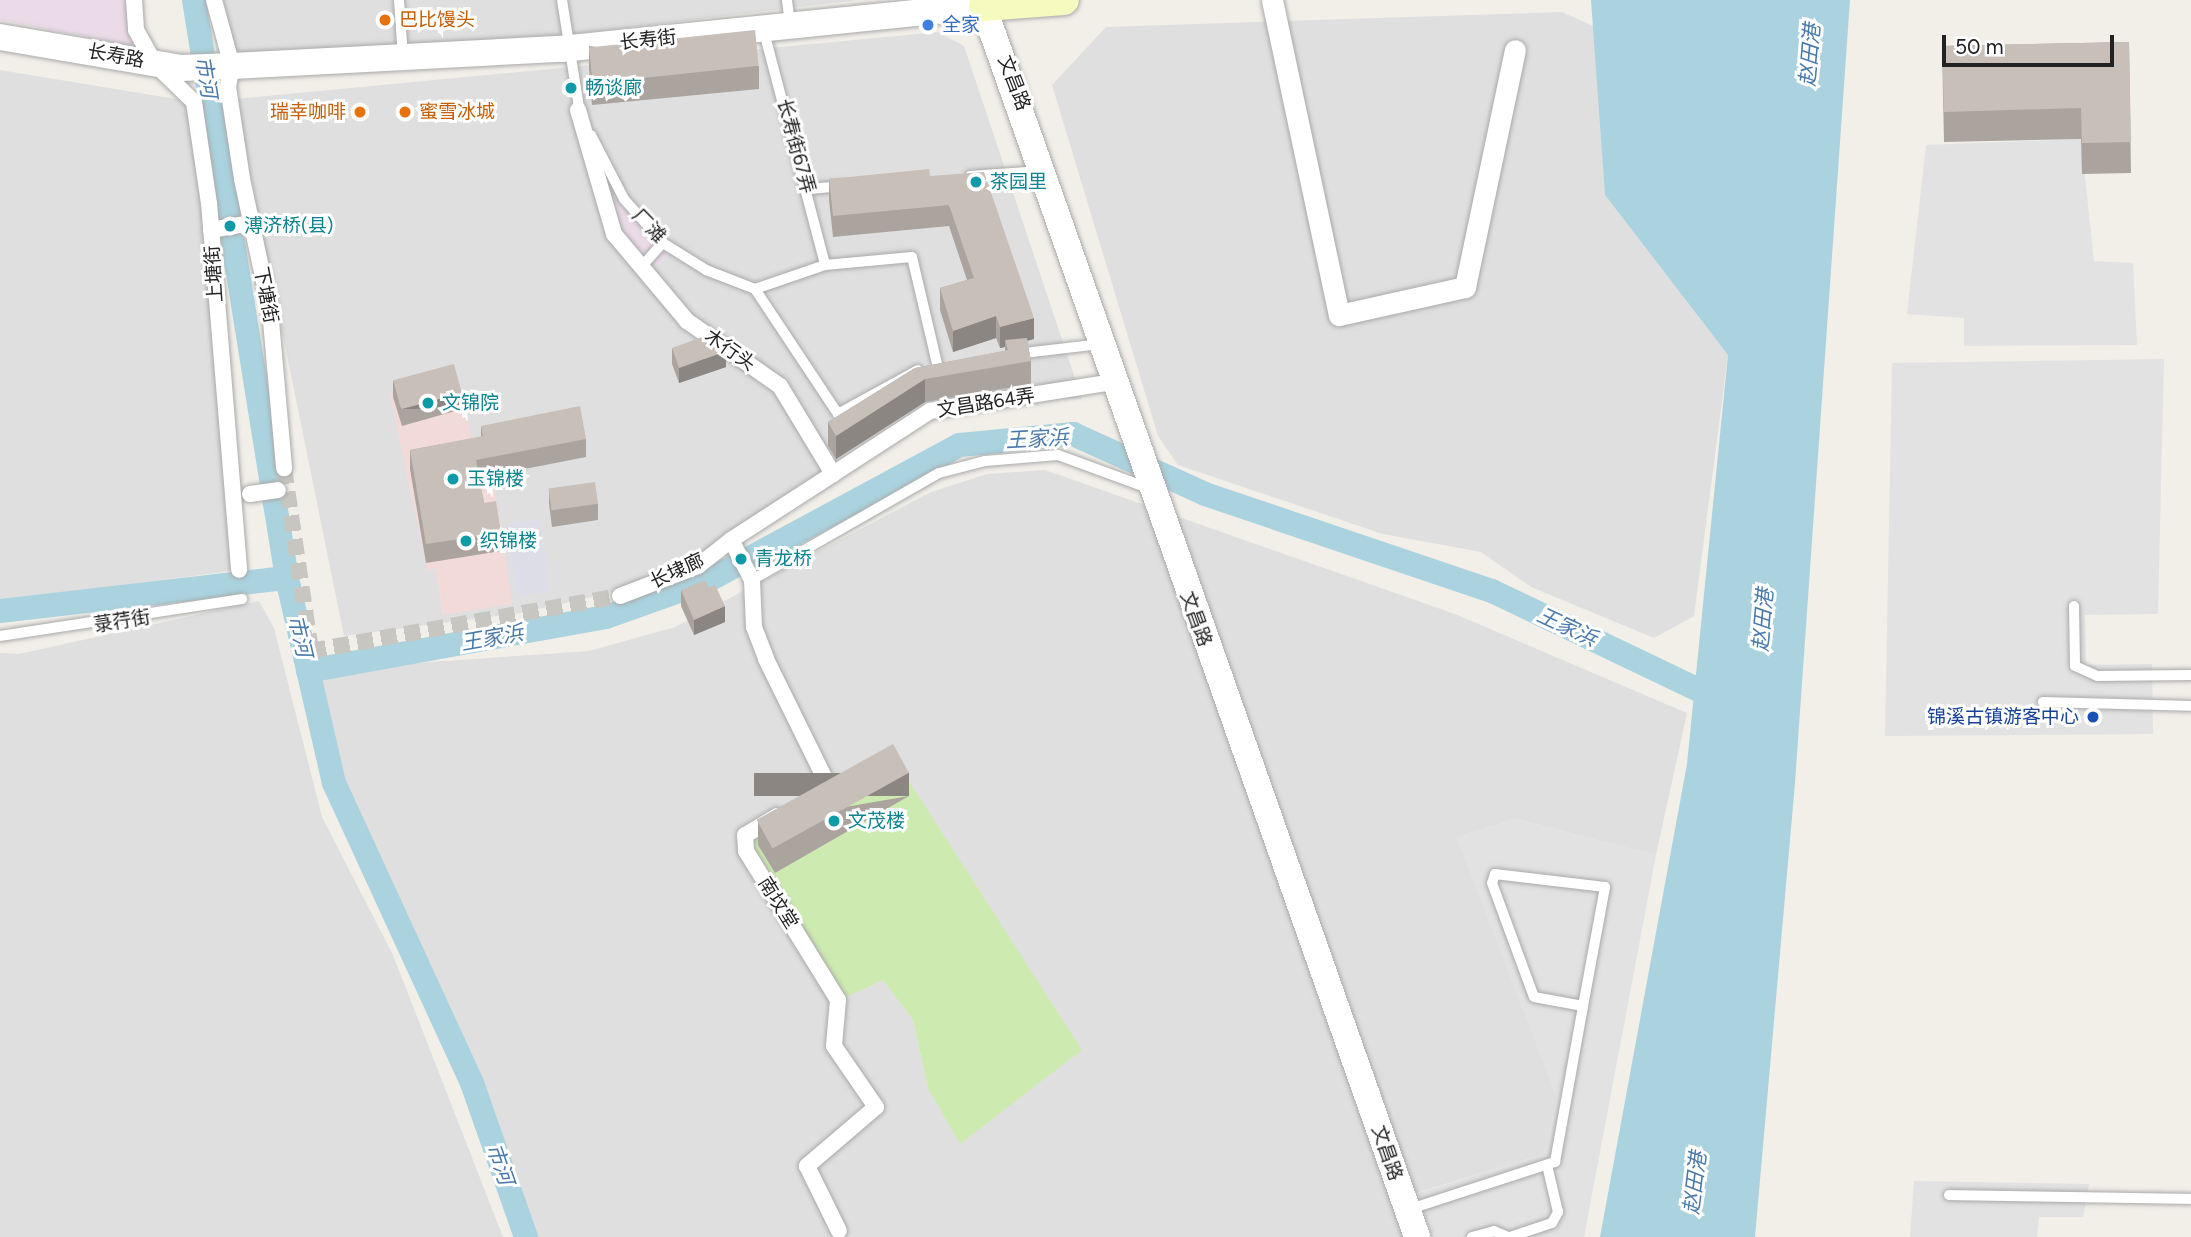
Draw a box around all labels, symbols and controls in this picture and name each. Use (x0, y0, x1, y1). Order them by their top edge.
place label: 巴比馒头 (399, 9, 475, 31)
marker: 巴比馒头 (377, 12, 393, 28)
place label: 全家 (942, 14, 980, 36)
marker: 全家 (920, 17, 936, 33)
scale bar (1946, 21, 2118, 65)
water label: 赵田港 (1795, 23, 1825, 87)
street label: 长寿街 (618, 26, 678, 54)
text: 50 m (1955, 34, 2004, 59)
street label: 长寿路 (86, 40, 146, 72)
street label: 文昌路 (993, 52, 1035, 114)
water label: 市河 (190, 54, 222, 100)
place label: 畅谈廊 (585, 77, 642, 99)
marker: 畅谈廊 (563, 80, 579, 96)
street label: 长寿街67弄 (772, 96, 820, 196)
place label: 瑞幸咖啡 (270, 101, 346, 123)
place label: 蜜雪冰城 (419, 101, 495, 123)
marker: 瑞幸咖啡 (352, 104, 368, 120)
marker: 蜜雪冰城 (397, 104, 413, 120)
place label: 茶园里 (990, 171, 1047, 193)
marker: 茶园里 (968, 174, 984, 190)
street label: 厂滩 (628, 204, 670, 248)
place label: 溥济桥(县) (244, 215, 333, 237)
marker: 溥济桥(县) (222, 218, 238, 234)
street label: 上塘街 (201, 245, 227, 303)
street label: 下塘街 (249, 265, 283, 325)
street label: 木行头 (700, 324, 760, 376)
street label: 文昌路64弄 (936, 384, 1036, 422)
place label: 文锦院 (442, 392, 499, 414)
marker: 文锦院 (420, 395, 436, 411)
water label: 王家浜 (1005, 425, 1069, 453)
place label: 玉锦楼 (467, 468, 524, 490)
marker: 玉锦楼 (445, 471, 461, 487)
place label: 织锦楼 (480, 530, 537, 552)
marker: 织锦楼 (458, 533, 474, 549)
place label: 青龙桥 (755, 548, 812, 570)
street label: 长埭廊 (646, 549, 708, 593)
marker: 青龙桥 (733, 551, 749, 567)
street label: 文昌路 (1176, 588, 1216, 650)
water label: 赵田港 (1748, 588, 1778, 652)
water label: 王家浜 (1533, 602, 1601, 652)
street label: 菉荇街 (92, 605, 152, 637)
water label: 市河 (283, 613, 317, 659)
water label: 王家浜 (459, 620, 525, 656)
place label: 锦溪古镇游客中心 (1927, 706, 2079, 728)
marker: 锦溪古镇游客中心 (2085, 709, 2101, 725)
place label: 文茂楼 (848, 810, 905, 832)
marker: 文茂楼 (826, 813, 842, 829)
street label: 南坟堂 (753, 873, 803, 933)
street label: 文昌路 (1367, 1122, 1407, 1184)
water label: 市河 (481, 1140, 519, 1188)
water label: 赵田港 (1679, 1150, 1711, 1216)

